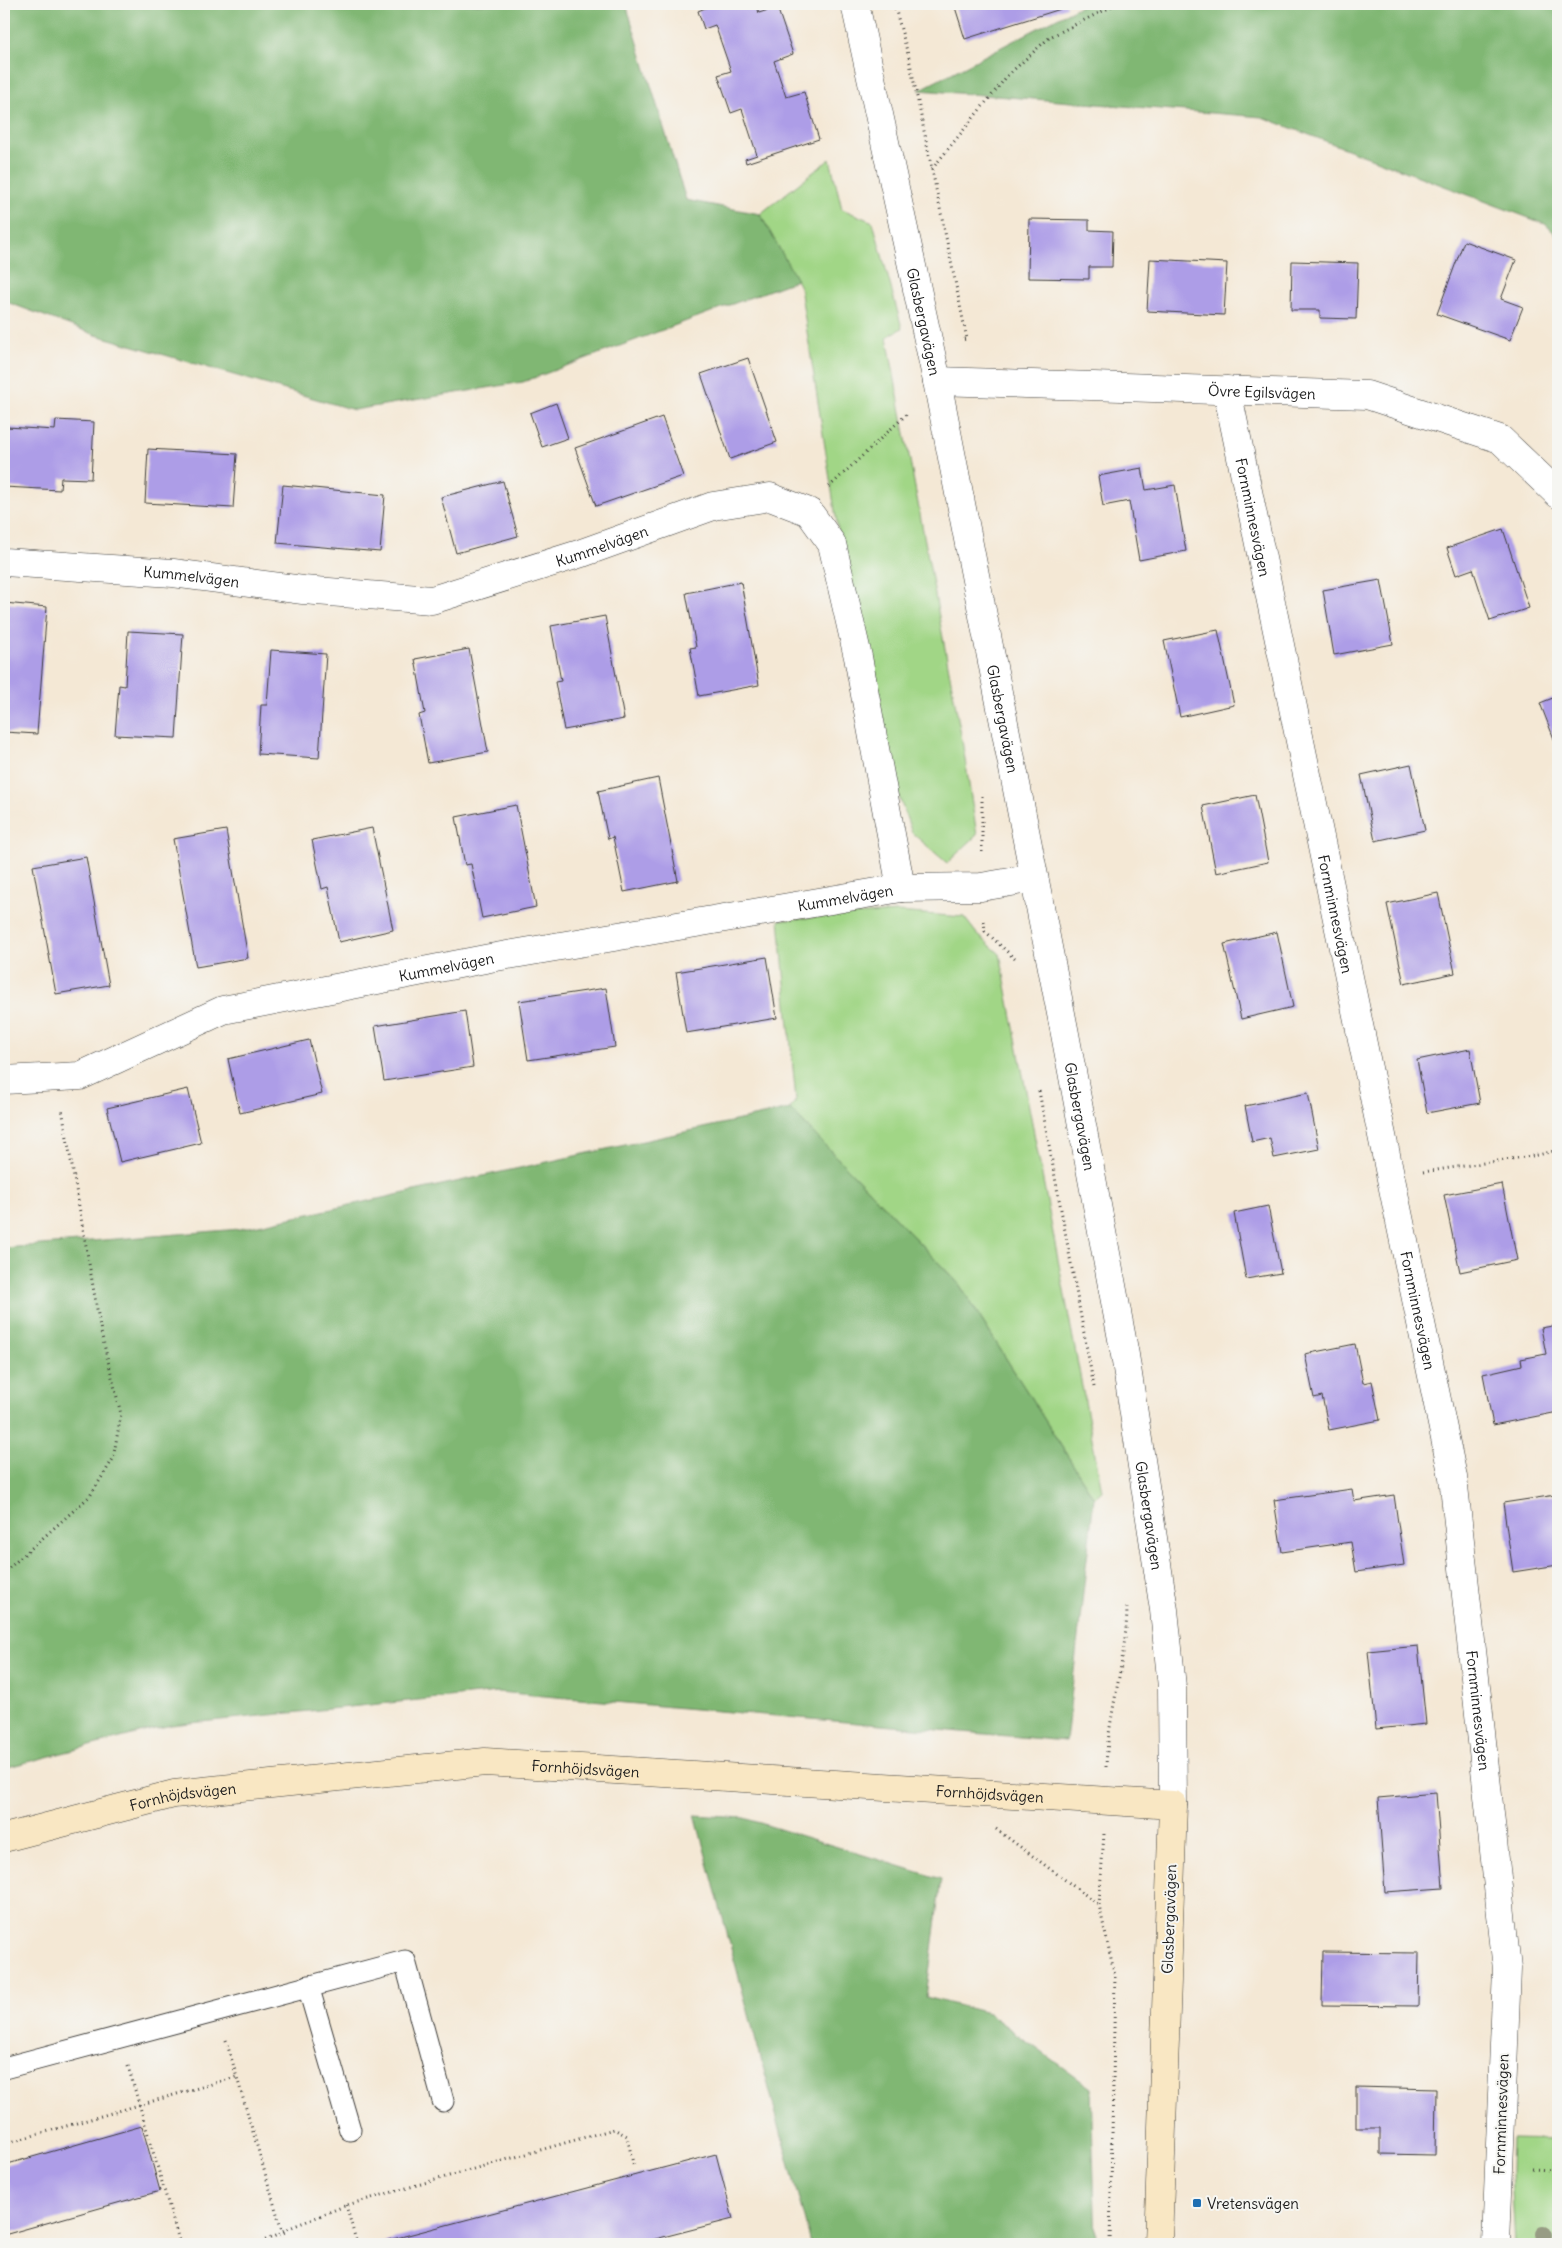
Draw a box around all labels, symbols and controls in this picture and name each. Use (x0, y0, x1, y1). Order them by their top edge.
street label: Glasbergavägen (903, 266, 945, 378)
street label: Övre Egilsvägen (1208, 380, 1316, 403)
street label: Fornminnesvägen (1232, 456, 1275, 579)
street label: Kummelvägen (553, 521, 651, 570)
street label: Kummelvägen (143, 562, 241, 591)
street label: Glasbergavägen (983, 663, 1023, 775)
street label: Fornminnesvägen (1314, 853, 1358, 975)
street label: Kummelvägen (796, 880, 895, 915)
street label: Kummelvägen (397, 948, 496, 985)
street label: Glasbergavägen (1061, 1061, 1100, 1172)
street label: Fornminnesvägen (1397, 1249, 1440, 1372)
street label: Glasbergavägen (1132, 1460, 1167, 1571)
street label: Fornminnesvägen (1463, 1649, 1495, 1772)
street label: Fornhöjdsvägen (531, 1755, 640, 1781)
street label: Fornhöjdsvägen (127, 1778, 237, 1815)
street label: Fornhöjdsvägen (935, 1781, 1045, 1806)
street label: Glasbergavägen (1158, 1864, 1180, 1974)
street label: Fornminnesvägen (1489, 2053, 1513, 2175)
place label: Vretensvägen (1207, 2194, 1299, 2213)
marker: Vretensvägen (1191, 2197, 1203, 2209)

